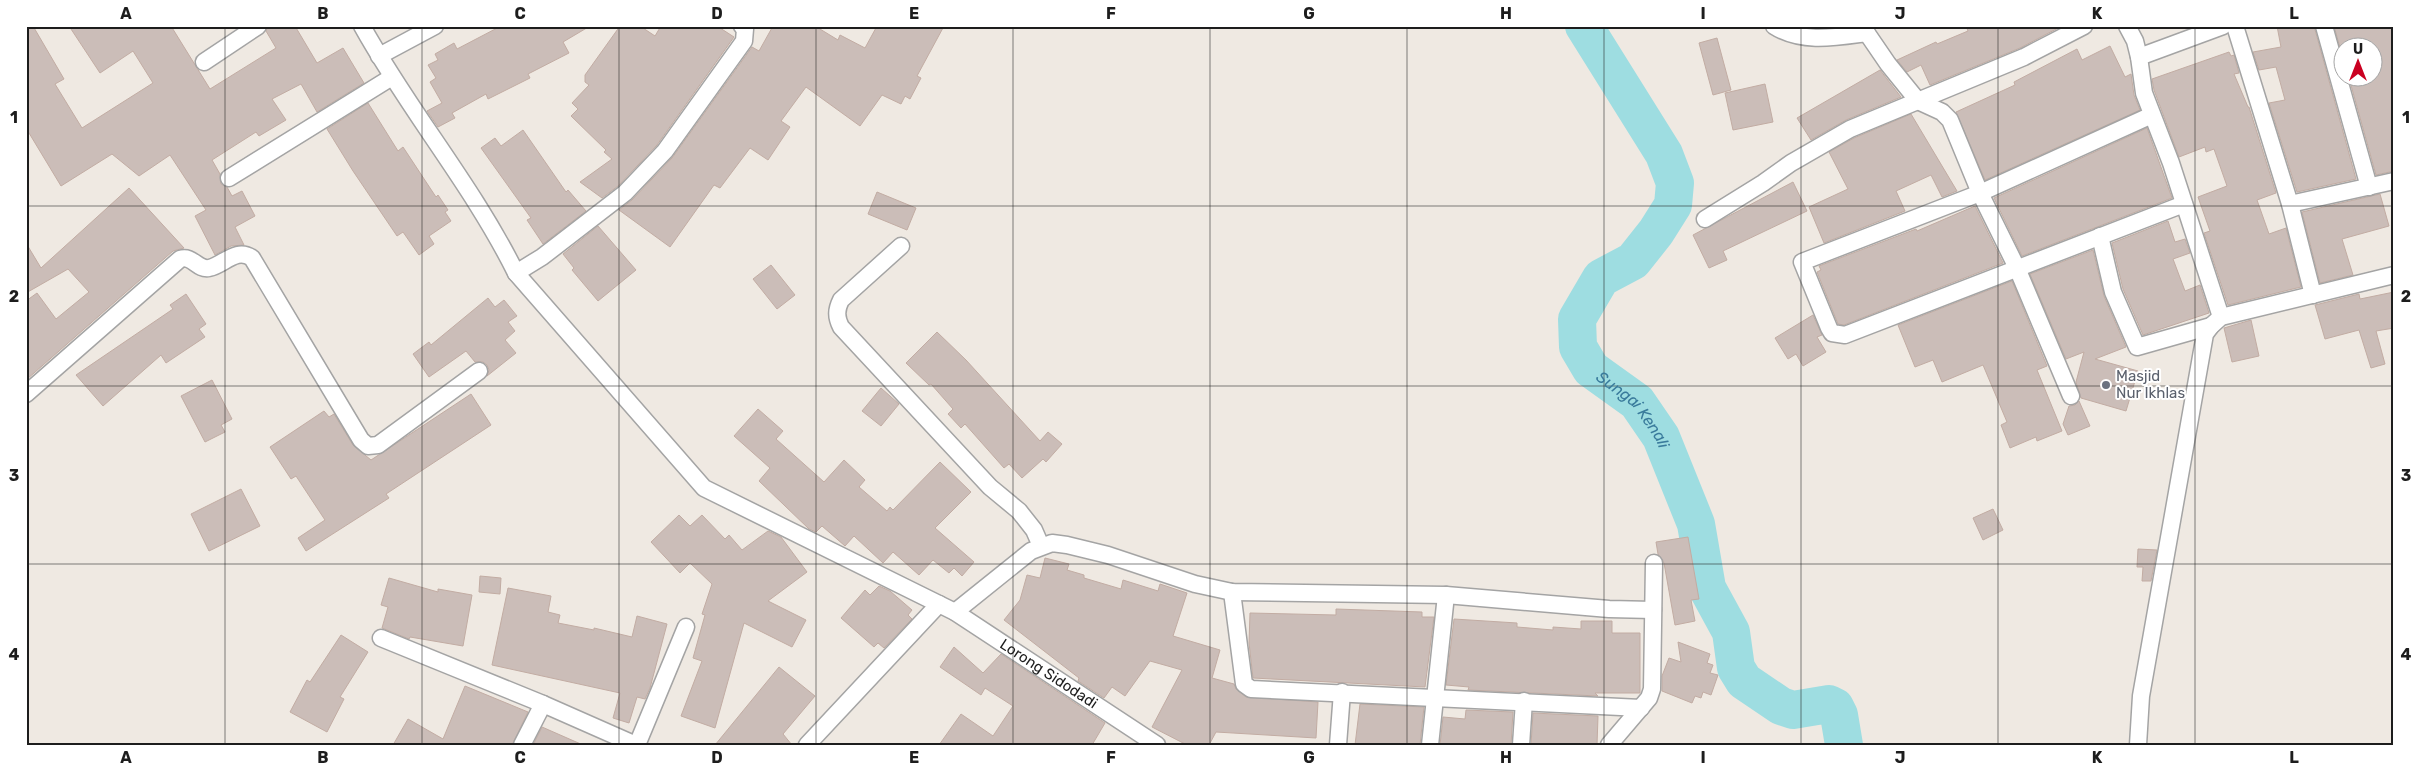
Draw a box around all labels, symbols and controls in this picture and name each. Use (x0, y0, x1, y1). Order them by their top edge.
text: A (120, 4, 132, 23)
text: B (317, 4, 329, 23)
text: C (514, 4, 526, 23)
text: D (711, 4, 723, 23)
text: E (909, 4, 919, 23)
text: F (1106, 4, 1116, 23)
text: G (1303, 4, 1315, 23)
text: H (1500, 4, 1512, 23)
text: I (1700, 4, 1706, 23)
text: J (1895, 4, 1905, 23)
text: K (2092, 4, 2103, 23)
text: L (2289, 4, 2299, 23)
north arrow (2332, 38, 2382, 88)
text: U (2353, 41, 2363, 58)
text: 1 (10, 108, 18, 127)
text: 1 (2402, 108, 2410, 127)
text: 2 (9, 287, 19, 306)
text: 2 (2401, 287, 2411, 306)
water label: Sungai Kenali (1593, 367, 1674, 452)
place label: Masjid Nur Ikhlas (2116, 367, 2185, 402)
marker: Masjid Nur Ikhlas (2100, 379, 2112, 391)
text: 3 (9, 466, 19, 485)
text: 3 (2401, 466, 2411, 485)
street label: Lorong Sidodadi (996, 635, 1101, 712)
text: 4 (9, 645, 20, 664)
text: 4 (2401, 645, 2412, 664)
text: A (120, 748, 132, 767)
text: B (317, 748, 329, 767)
text: C (514, 748, 526, 767)
text: D (711, 748, 723, 767)
text: E (909, 748, 919, 767)
text: F (1106, 748, 1116, 767)
text: G (1303, 748, 1315, 767)
text: H (1500, 748, 1512, 767)
text: I (1700, 748, 1706, 767)
text: J (1895, 748, 1905, 767)
text: K (2092, 748, 2103, 767)
text: L (2289, 748, 2299, 767)

